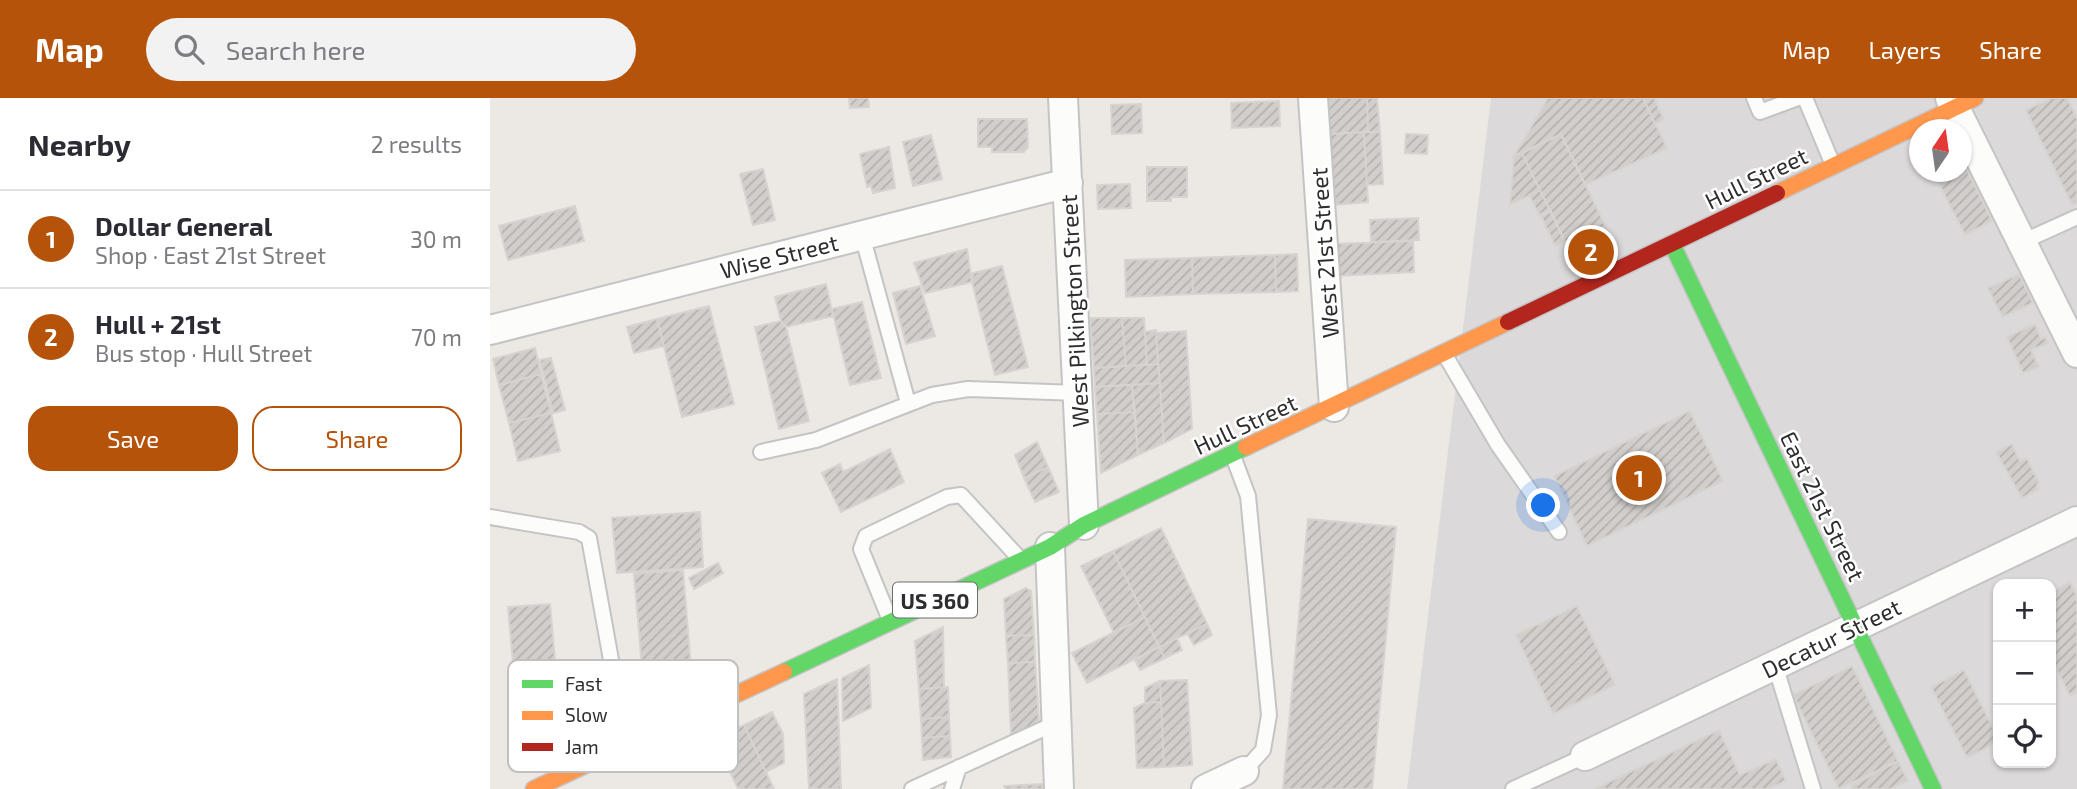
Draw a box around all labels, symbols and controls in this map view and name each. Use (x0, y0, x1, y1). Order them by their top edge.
search box (146, 18, 636, 81)
text: Map (35, 29, 104, 69)
icon: search (170, 30, 208, 68)
text: Search here (226, 34, 365, 65)
text: Map (1782, 35, 1830, 64)
text: Layers (1868, 35, 1941, 64)
text: Share (1979, 35, 2042, 64)
north arrow (1909, 119, 1972, 182)
text: Nearby (28, 126, 131, 162)
text: 2 results (371, 130, 462, 158)
street label: Hull Street (1700, 141, 1812, 215)
street label: West 21st Street (1304, 167, 1344, 339)
street label: West Pilkington Street (1054, 194, 1094, 428)
text: Dollar General (95, 210, 272, 241)
text: 1 (46, 225, 56, 253)
text: 30 m (410, 225, 462, 253)
pin: 2 (1568, 226, 1614, 278)
street label: Wise Street (717, 228, 841, 284)
text: Shop · East 21st Street (95, 241, 326, 269)
text: Hull + 21st (95, 308, 221, 339)
text: 2 (44, 323, 58, 351)
text: 70 m (411, 323, 462, 351)
text: Bus stop · Hull Street (95, 339, 312, 367)
street label: Hull Street (1189, 388, 1301, 460)
button: Save (28, 406, 238, 471)
button: Share (252, 406, 462, 471)
street label: East 21st Street (1775, 427, 1871, 585)
pin: 1 (1616, 452, 1662, 504)
your location (1526, 488, 1560, 522)
map controls (1993, 579, 2056, 768)
button: + (1993, 579, 2056, 642)
road number: US 360 (893, 582, 977, 618)
street label: Decatur Street (1757, 592, 1905, 684)
button: − (1993, 642, 2056, 705)
legend (508, 660, 738, 772)
text: Fast (565, 672, 602, 695)
text: Slow (565, 703, 608, 726)
button: locate (1993, 705, 2056, 768)
text: Jam (565, 735, 599, 758)

